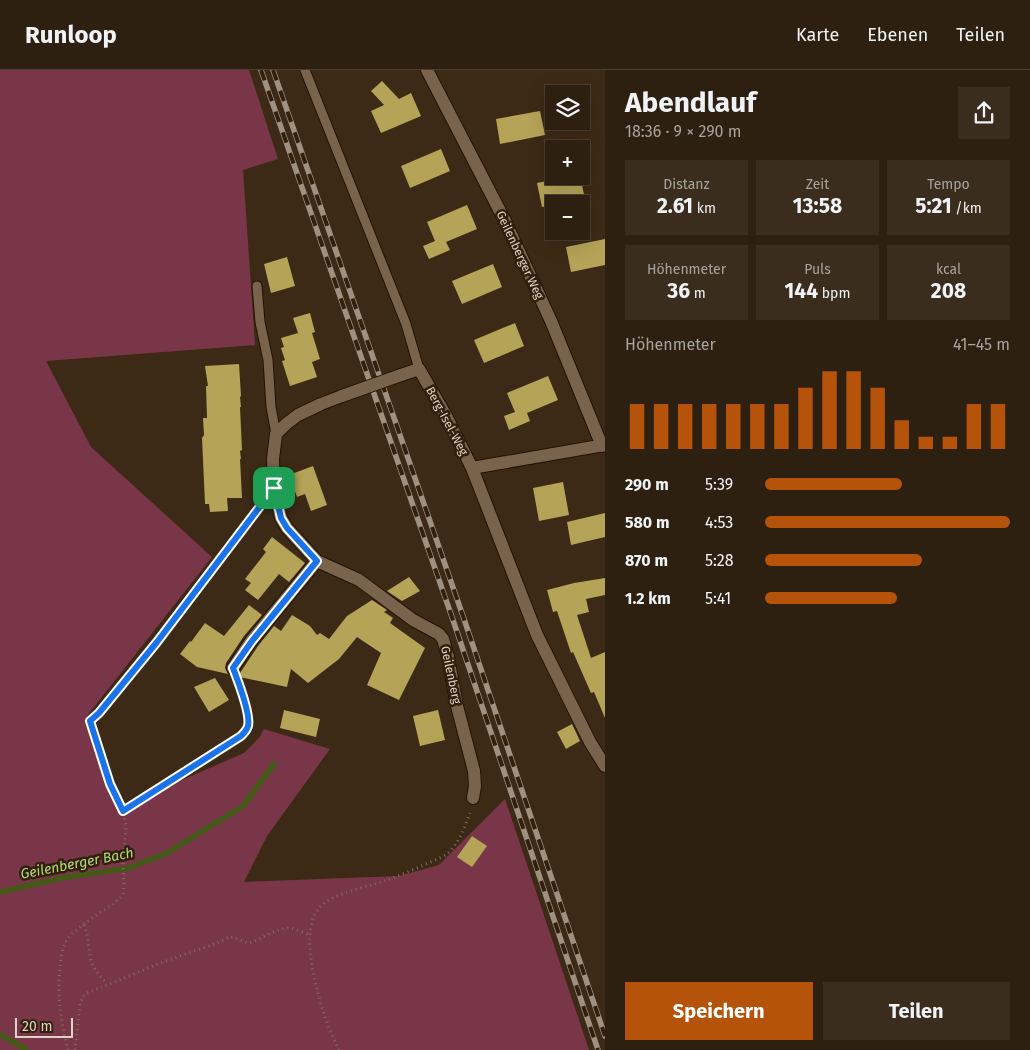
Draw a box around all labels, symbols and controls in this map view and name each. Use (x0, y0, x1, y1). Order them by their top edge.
text: Runloop (25, 21, 117, 49)
text: Karte (796, 24, 839, 46)
text: Ebenen (867, 24, 928, 46)
text: Teilen (956, 24, 1005, 46)
map controls (545, 85, 590, 240)
button: layers (545, 85, 590, 130)
text: Abendlauf (625, 86, 756, 119)
button: share (958, 87, 1010, 139)
text: 18:36 · 9 × 290 m (625, 122, 741, 141)
button: + (545, 140, 590, 185)
text: Distanz (663, 176, 710, 193)
text: Zeit (806, 176, 829, 193)
text: Tempo (927, 176, 970, 193)
text: 2.61 (657, 193, 693, 219)
text: 13:58 (793, 193, 842, 219)
text: 5:21 (915, 193, 952, 219)
button: − (545, 195, 590, 240)
text: km (693, 200, 716, 217)
text: /km (952, 200, 982, 217)
street label: Geilenberger Weg (493, 209, 547, 302)
text: Höhenmeter (647, 261, 726, 278)
text: Puls (804, 261, 831, 278)
text: kcal (936, 261, 961, 278)
text: 36 (667, 278, 690, 304)
text: 144 (785, 278, 818, 304)
text: 208 (931, 278, 966, 304)
text: m (690, 285, 706, 302)
text: bpm (818, 285, 850, 302)
text: Höhenmeter (625, 335, 716, 354)
text: 41–45 m (953, 335, 1010, 354)
street label: Berg-Isel-Weg (423, 384, 471, 458)
pin (253, 467, 295, 509)
icon: arrive (260, 474, 288, 502)
text: 290 m (625, 475, 669, 494)
text: 5:39 (705, 475, 733, 494)
text: 580 m (625, 513, 670, 532)
text: 4:53 (705, 513, 733, 532)
text: 870 m (625, 551, 668, 570)
text: 5:28 (705, 551, 734, 570)
text: 1.2 km (625, 589, 671, 608)
text: 5:41 (705, 589, 731, 608)
street label: Geilenberg (438, 645, 464, 706)
water label: Geilenberger Bach (19, 844, 135, 883)
button: Speichern (625, 982, 813, 1040)
button: Teilen (823, 982, 1010, 1040)
scale bar (15, 1015, 72, 1038)
text: 20 m (22, 1018, 52, 1035)

